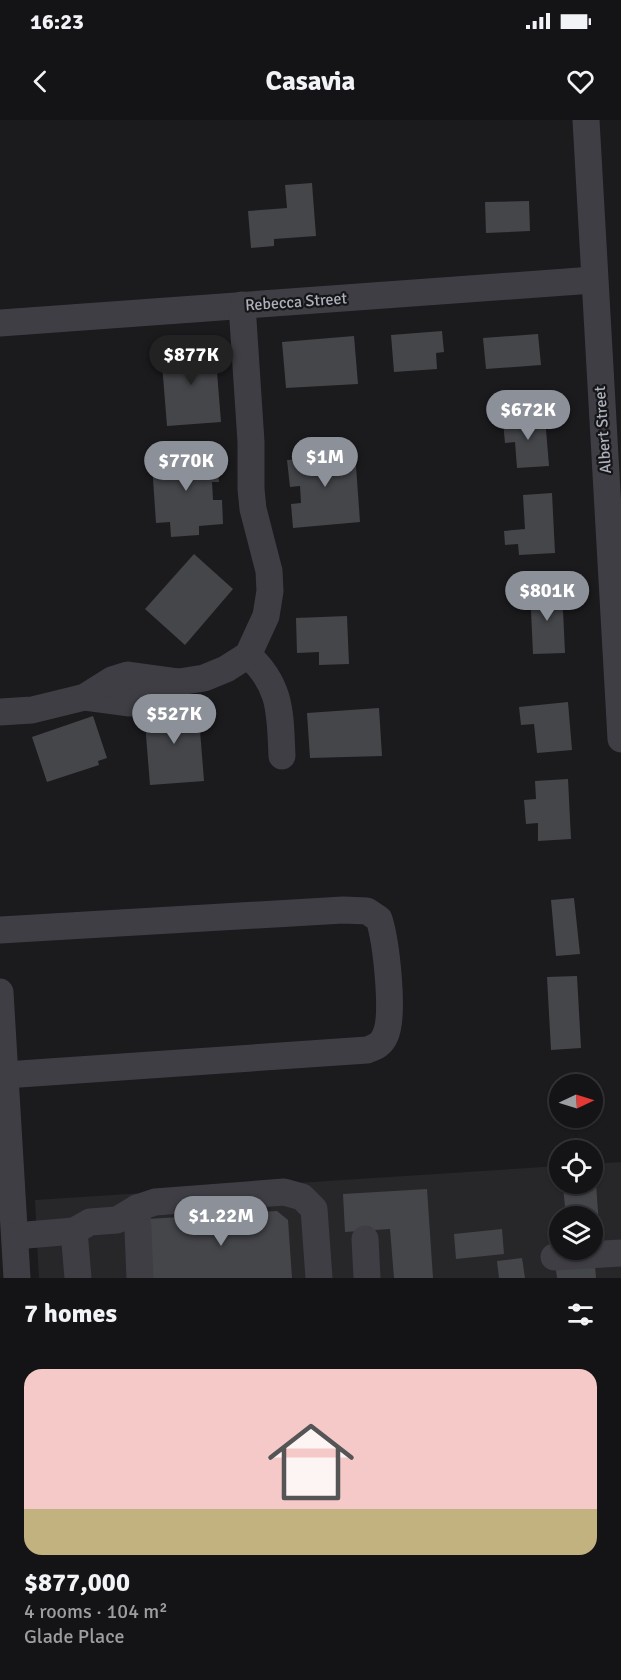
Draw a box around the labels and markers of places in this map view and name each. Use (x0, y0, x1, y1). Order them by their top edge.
pin: $877K (149, 335, 233, 386)
pin: $672K (486, 390, 570, 441)
pin: $1M (296, 437, 354, 488)
pin: $770K (144, 441, 228, 492)
pin: $801K (505, 571, 589, 622)
pin: $527K (132, 694, 216, 745)
pin: $1.22M (172, 1196, 270, 1247)

